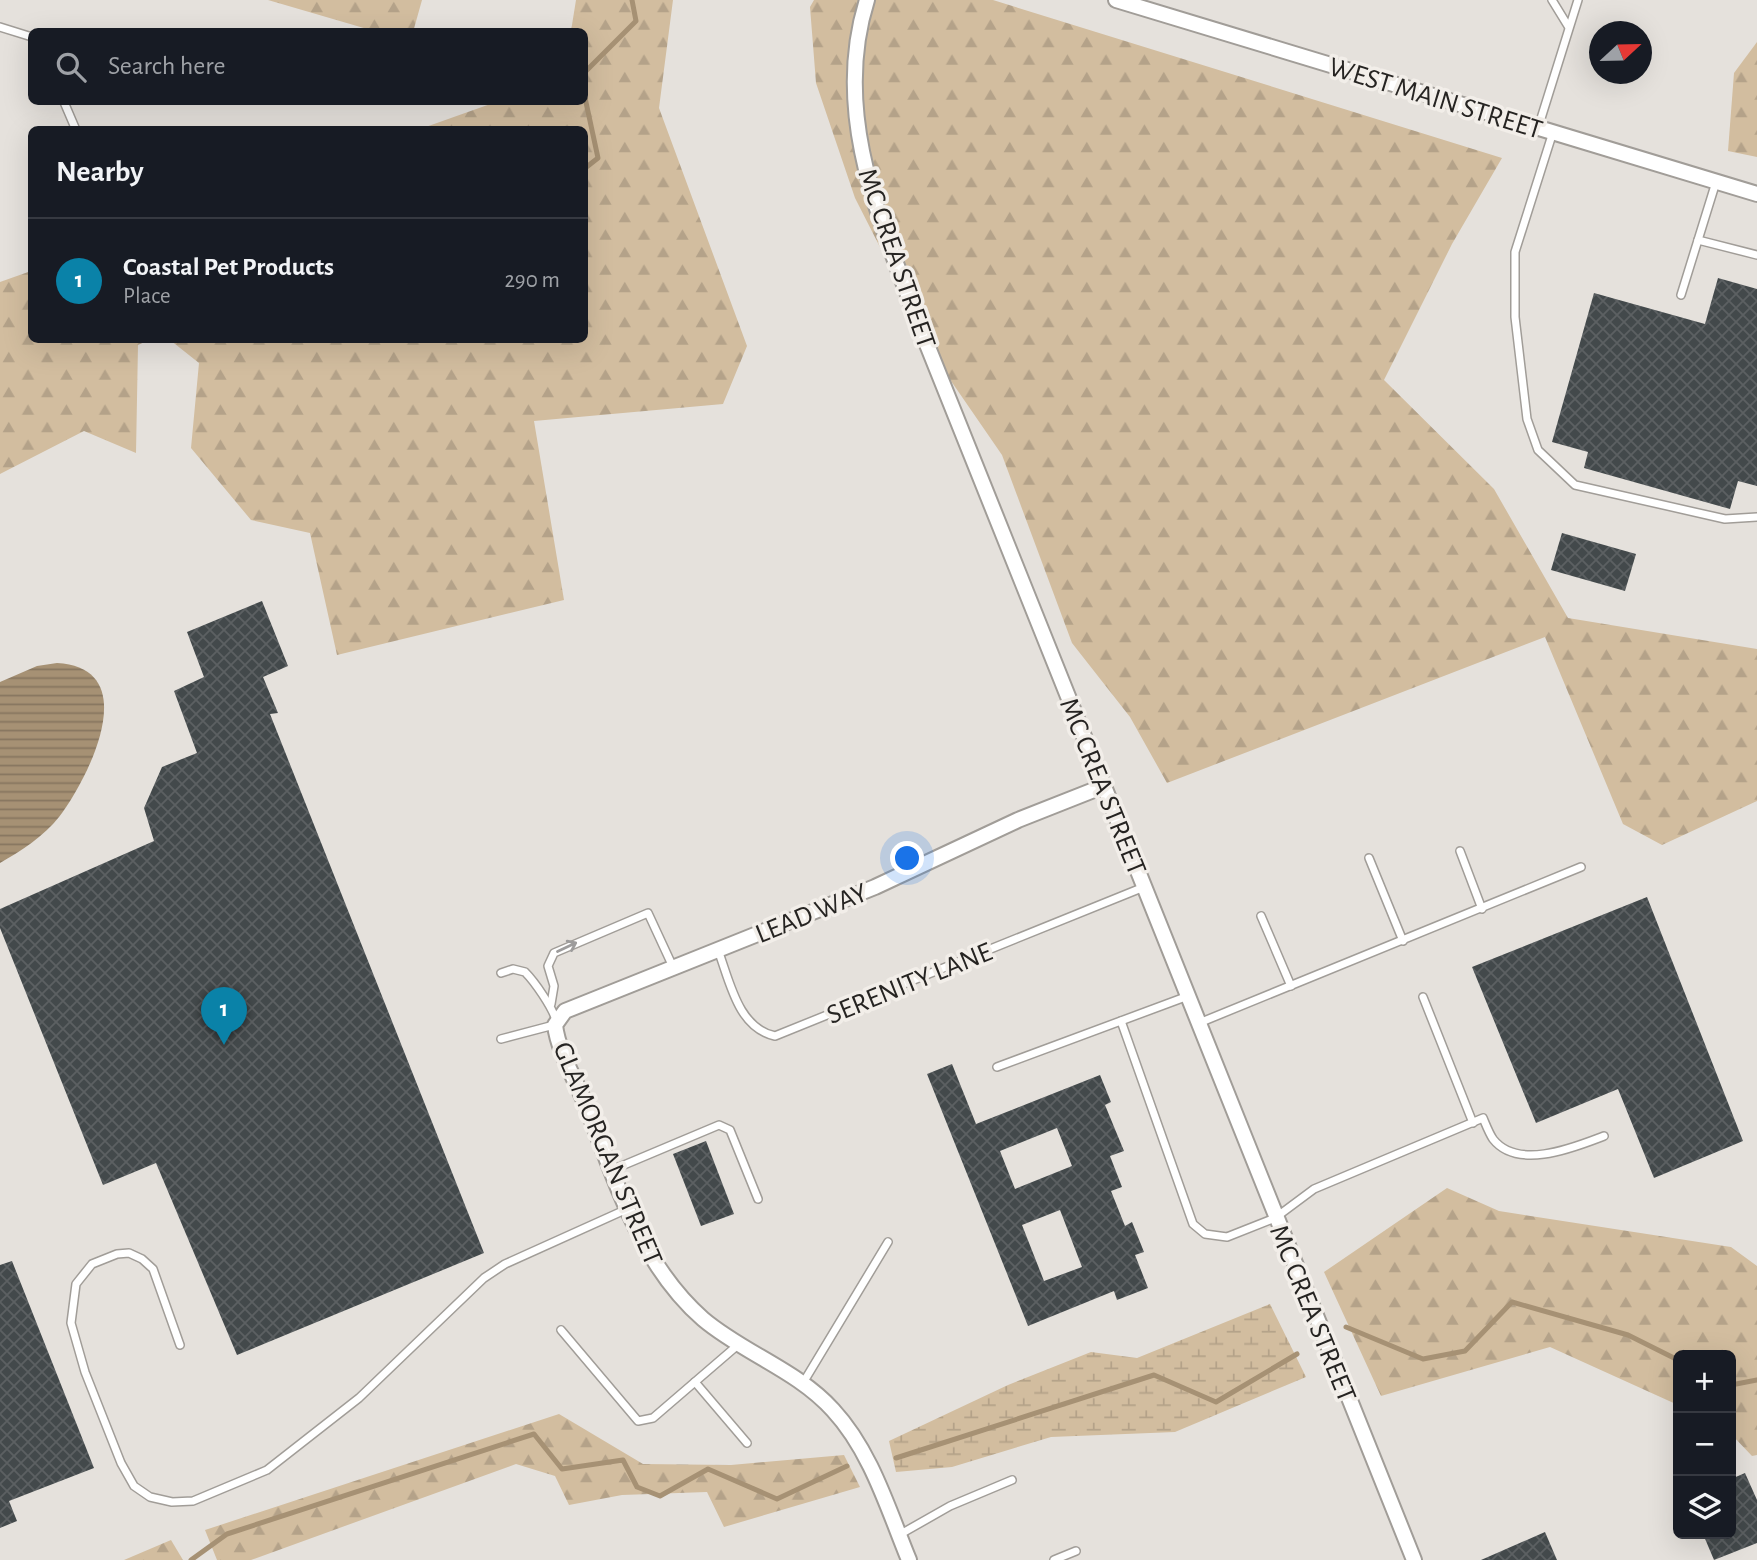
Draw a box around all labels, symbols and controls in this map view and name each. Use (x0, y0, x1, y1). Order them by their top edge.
north arrow (1589, 21, 1652, 84)
search box (28, 28, 588, 105)
icon: search (52, 48, 90, 86)
text: Search here (108, 53, 226, 79)
street label: WEST MAIN STREET (1325, 53, 1546, 145)
text: Nearby (56, 157, 144, 187)
street label: MC CREA STREET (852, 165, 940, 353)
text: Coastal Pet Products (123, 254, 334, 280)
text: 1 (75, 269, 83, 292)
text: 290 m (504, 269, 560, 292)
text: Place (123, 285, 171, 308)
street label: MC CREA STREET (1054, 694, 1151, 880)
your location (890, 841, 924, 875)
street label: LEAD WAY (752, 879, 872, 949)
street label: SERENITY LANE (823, 938, 996, 1030)
one-way arrow (556, 939, 577, 953)
pin: 1 (201, 987, 247, 1045)
street label: GLAMORGAN STREET (548, 1038, 667, 1270)
street label: MC CREA STREET (1264, 1221, 1361, 1407)
map controls (1673, 1350, 1736, 1539)
button: + (1673, 1350, 1736, 1413)
button: − (1673, 1413, 1736, 1476)
button: layers (1673, 1476, 1736, 1539)

